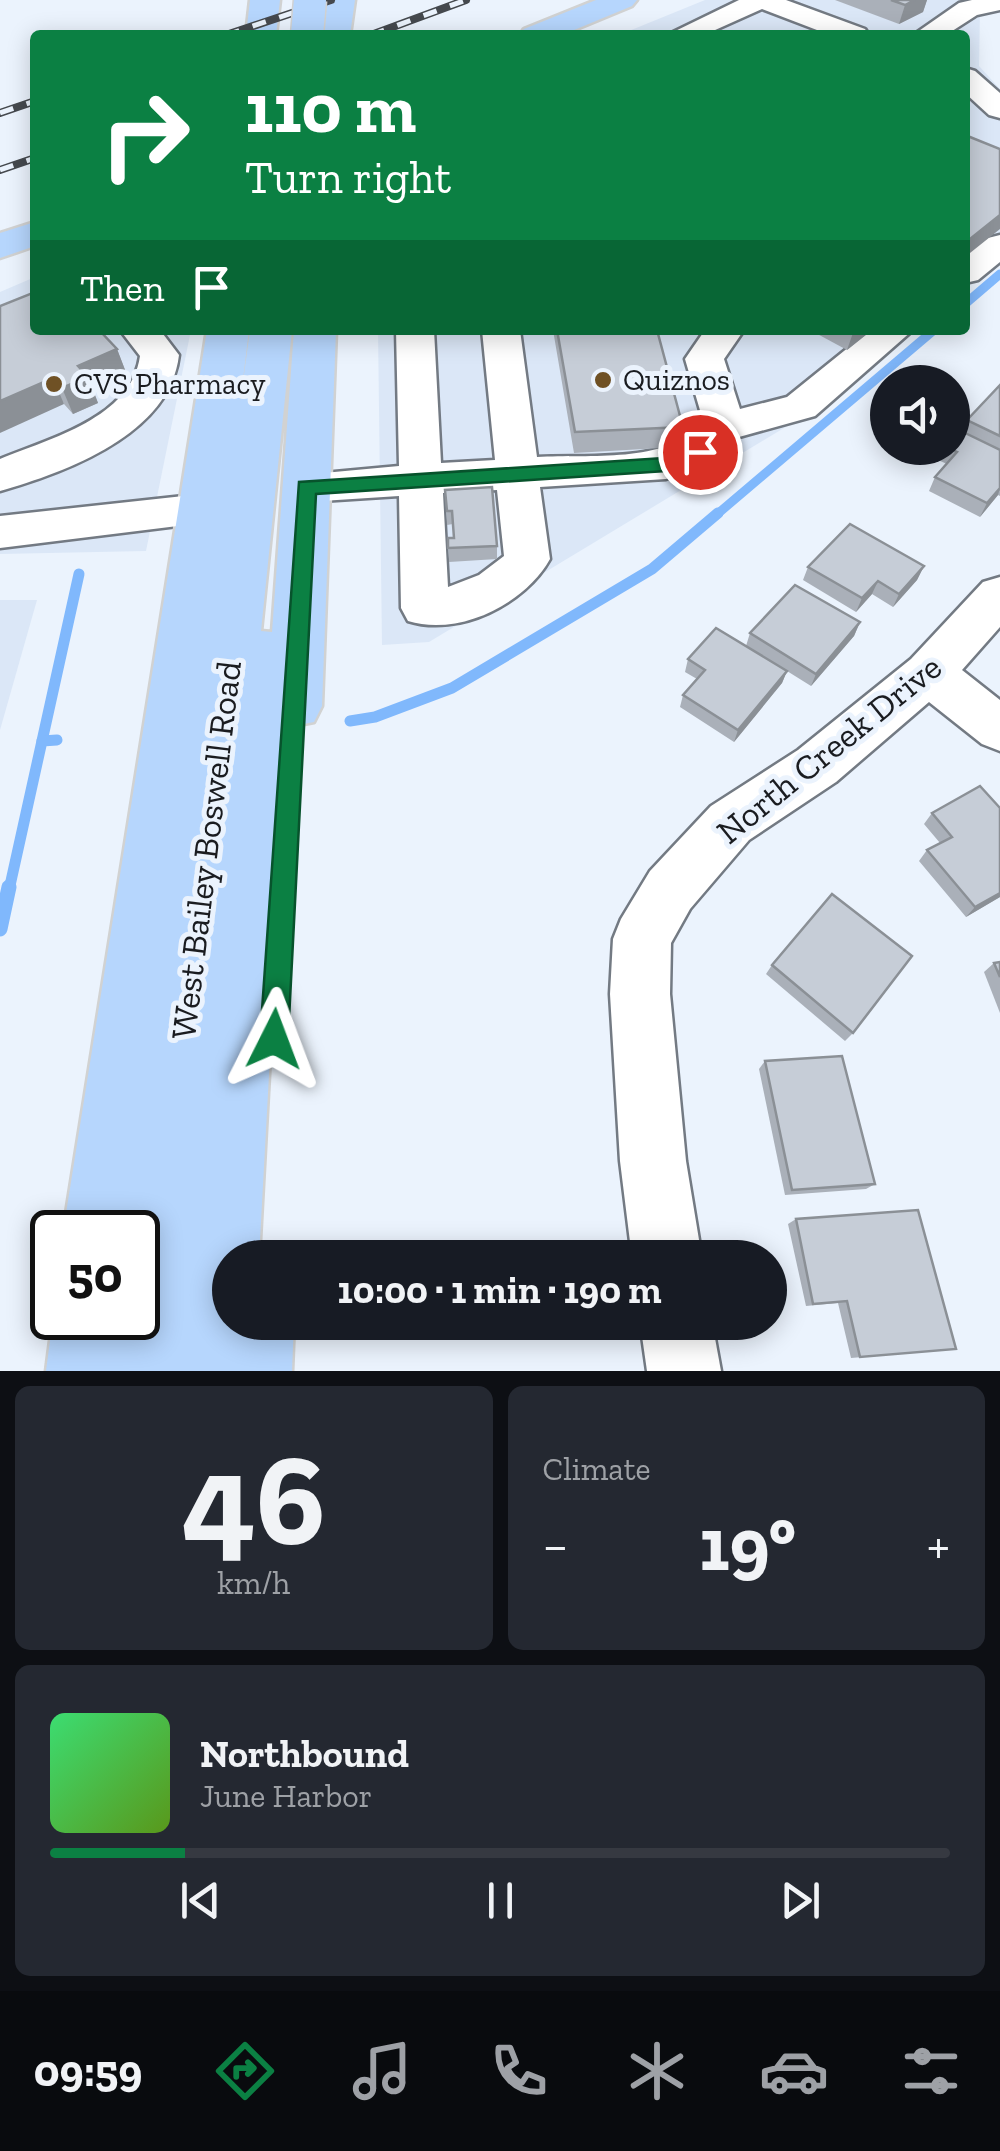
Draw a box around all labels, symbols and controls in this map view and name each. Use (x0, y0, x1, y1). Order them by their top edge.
text: 110 m (245, 66, 416, 150)
icon: right (80, 70, 210, 200)
text: Turn right (245, 151, 451, 205)
icon: arrive (184, 260, 239, 315)
text: Then (80, 265, 164, 311)
place label: Quiznos (623, 362, 730, 398)
map controls (870, 365, 970, 465)
button: sound (870, 365, 970, 465)
place label: CVS Pharmacy (74, 366, 266, 402)
marker: Quiznos (592, 369, 614, 391)
marker: CVS Pharmacy (43, 373, 65, 395)
pin (658, 410, 743, 495)
icon: arrive (673, 425, 728, 480)
street label: North Creek Drive (708, 646, 950, 852)
street label: West Bailey Boswell Road (162, 658, 250, 1042)
position arrow (222, 987, 326, 1091)
speed limit sign: 50 (30, 1210, 160, 1340)
text: 10:00 · 1 min · 190 m (338, 1267, 661, 1313)
text: 46 (182, 1421, 326, 1577)
text: Climate (543, 1450, 651, 1488)
text: 19° (699, 1499, 796, 1589)
text: − (543, 1512, 568, 1578)
text: + (927, 1512, 950, 1578)
text: km/h (217, 1564, 290, 1602)
text: Northbound (200, 1731, 409, 1777)
text: June Harbor (200, 1777, 372, 1815)
icon: previous (173, 1873, 228, 1928)
icon: pause (473, 1873, 528, 1928)
icon: next (773, 1873, 828, 1928)
icon: directions (210, 2036, 280, 2106)
icon: music (347, 2036, 417, 2106)
icon: phone (484, 2036, 554, 2106)
icon: climate (622, 2036, 692, 2106)
icon: car (759, 2036, 829, 2106)
icon: filters (896, 2036, 966, 2106)
text: 09:59 (34, 2044, 142, 2098)

